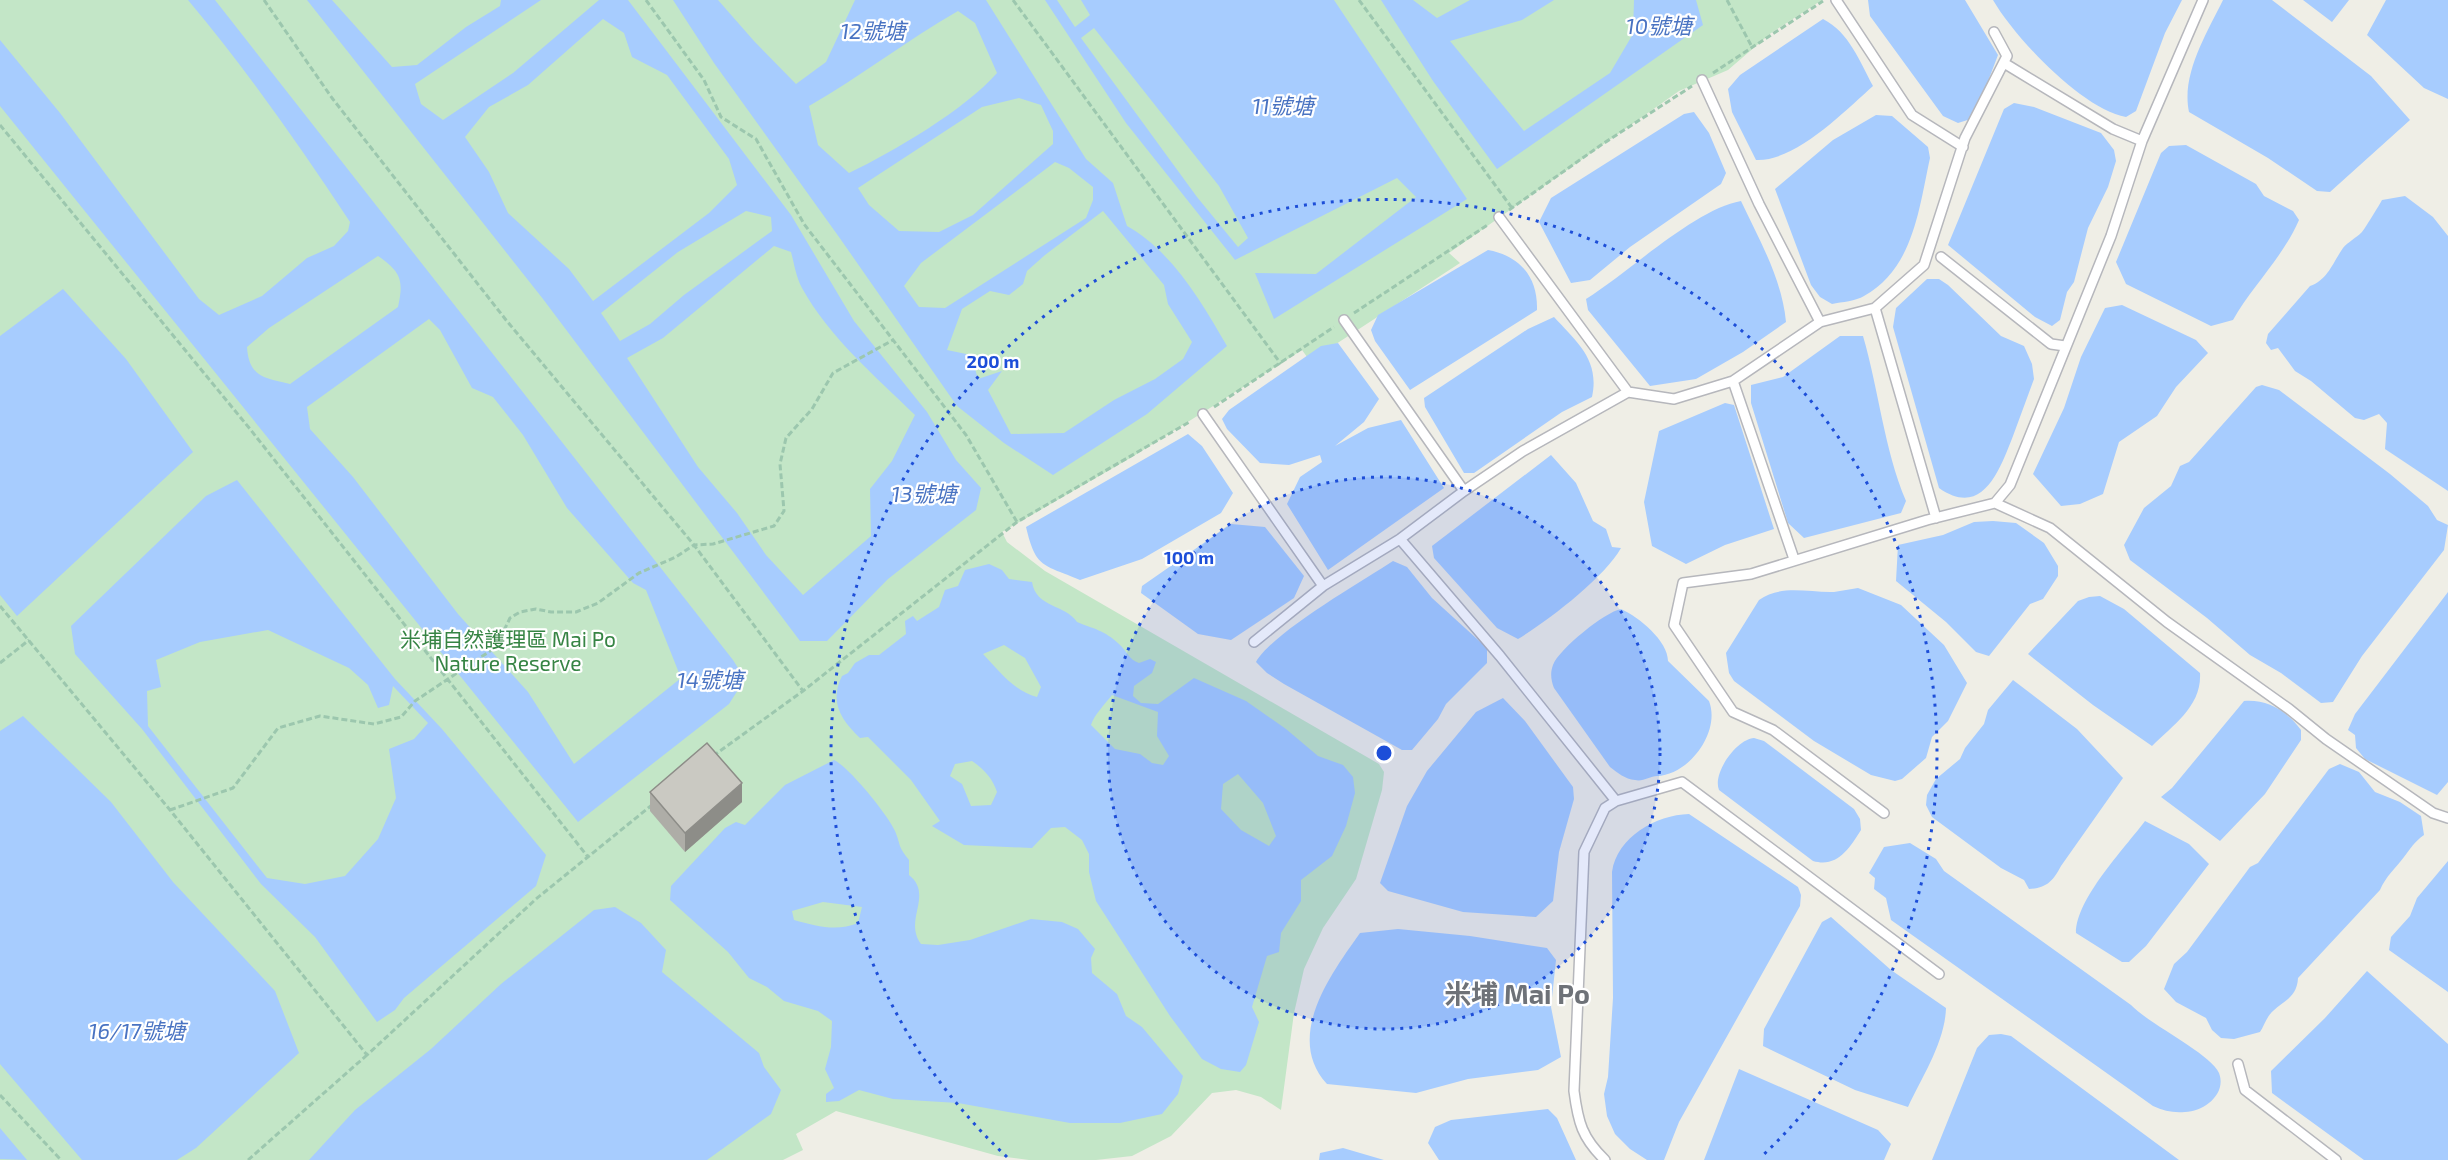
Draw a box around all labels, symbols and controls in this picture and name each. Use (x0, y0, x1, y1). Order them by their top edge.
water label: 10號塘 (1626, 12, 1696, 38)
water label: 12號塘 (841, 17, 909, 43)
water label: 11號塘 (1252, 92, 1318, 118)
text: 200 m (967, 350, 1019, 372)
water label: 13號塘 (892, 480, 960, 506)
text: 100 m (1164, 546, 1214, 568)
park label: 米埔自然護理區 Mai Po Nature Reserve (400, 626, 616, 675)
water label: 14號塘 (677, 666, 747, 692)
centre of rings (1374, 743, 1394, 763)
district label: 米埔 Mai Po (1444, 977, 1590, 1009)
water label: 16/17號塘 (89, 1017, 189, 1043)

